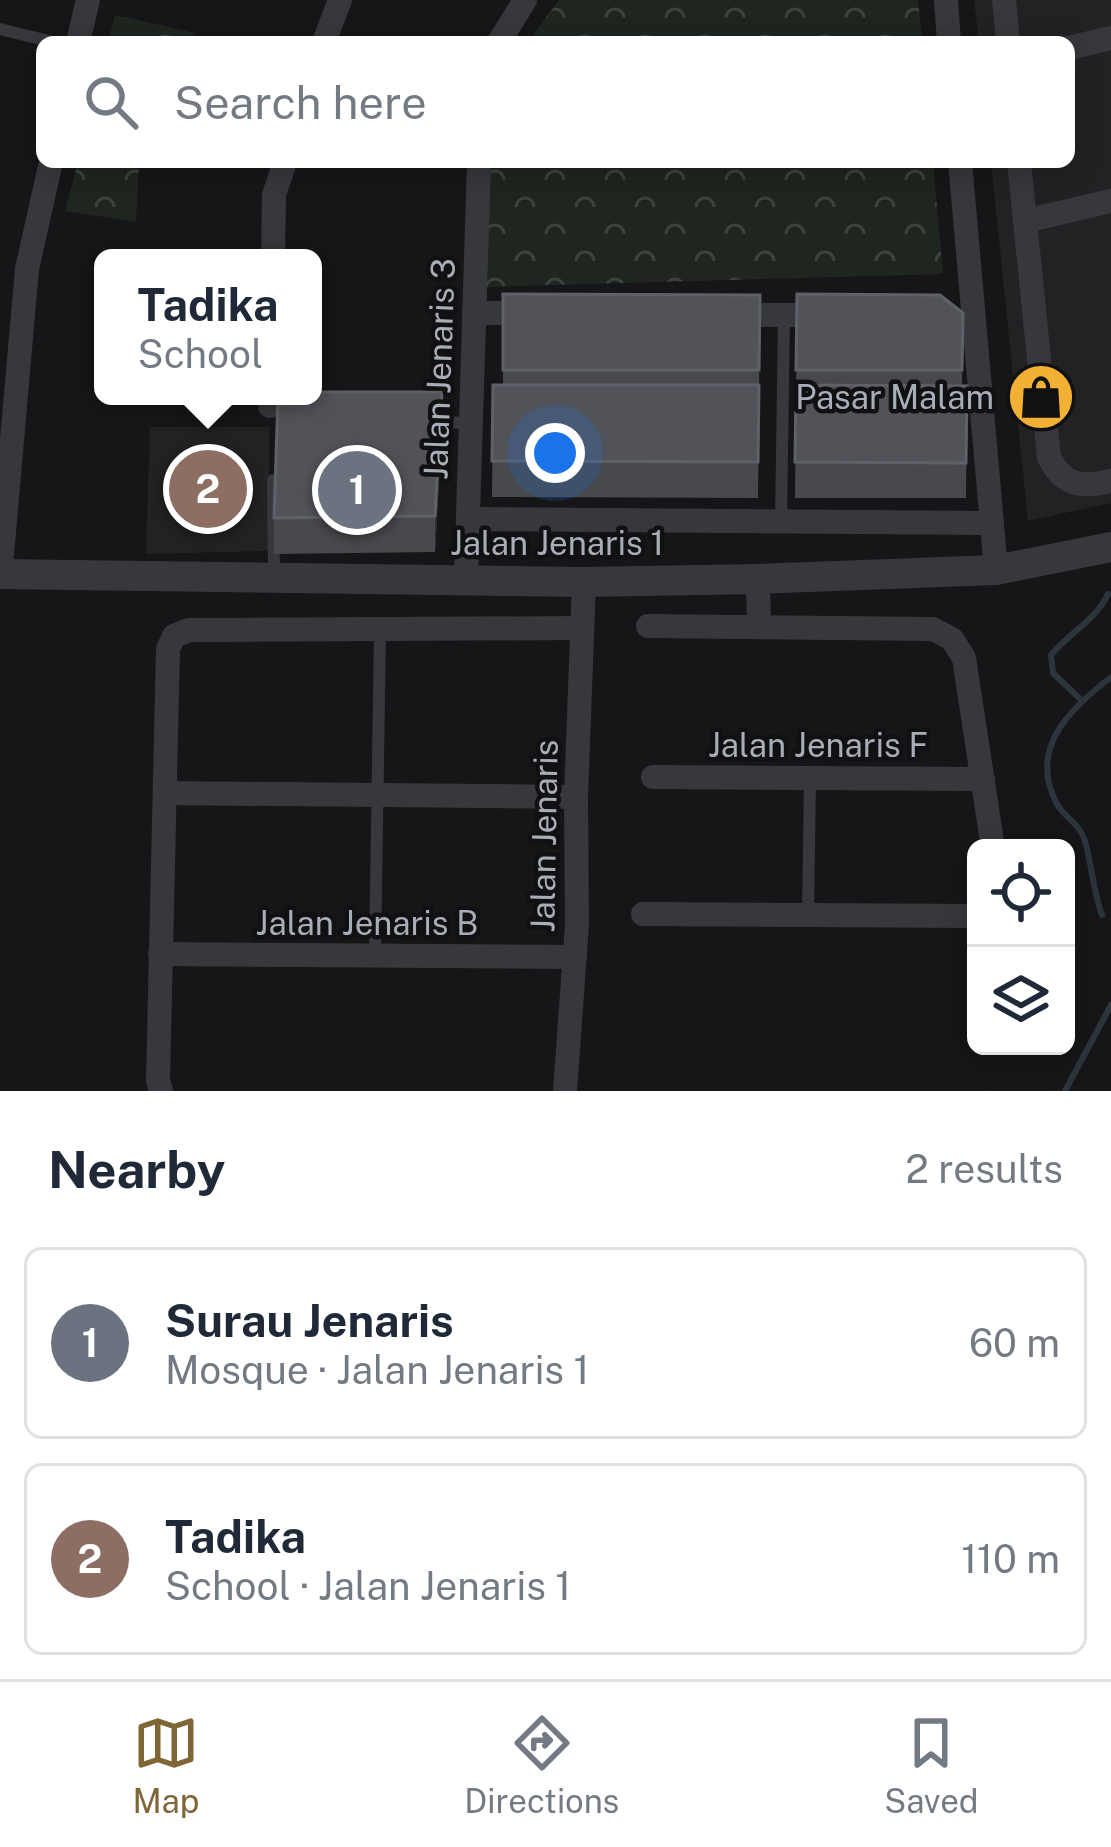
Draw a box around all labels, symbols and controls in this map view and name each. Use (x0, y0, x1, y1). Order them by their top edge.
search box (36, 36, 1075, 168)
icon: search (78, 69, 144, 135)
text: Search here (174, 76, 427, 129)
popup (94, 249, 322, 405)
street label: Jalan Jenaris 3 (416, 258, 462, 480)
text: Tadika (138, 278, 278, 331)
text: School (138, 331, 263, 377)
shop icon: Pasar Malam (1006, 362, 1076, 432)
place label: Pasar Malam (795, 378, 994, 416)
your location (525, 423, 585, 483)
pin: 2 (169, 444, 247, 534)
pin: 1 (318, 445, 396, 535)
street label: Jalan Jenaris 1 (450, 524, 664, 562)
street label: Jalan Jenaris F (708, 726, 928, 764)
street label: Jalan Jenaris (523, 739, 565, 933)
map controls (967, 839, 1075, 1055)
button: locate (967, 839, 1075, 947)
street label: Jalan Jenaris B (256, 904, 478, 942)
button: layers (967, 947, 1075, 1055)
text: Nearby (48, 1140, 225, 1199)
text: 2 results (906, 1146, 1063, 1192)
text: Surau Jenaris (165, 1294, 454, 1347)
text: 1 (82, 1320, 98, 1366)
text: 60 m (969, 1320, 1060, 1366)
text: Mosque · Jalan Jenaris 1 (165, 1347, 589, 1393)
text: Tadika (165, 1510, 306, 1563)
text: 2 (78, 1536, 102, 1582)
text: 110 m (961, 1536, 1060, 1582)
text: School · Jalan Jenaris 1 (165, 1563, 571, 1609)
tab: Map (132, 1710, 199, 1820)
tab: Directions (464, 1710, 619, 1820)
tab: Saved (884, 1710, 979, 1820)

